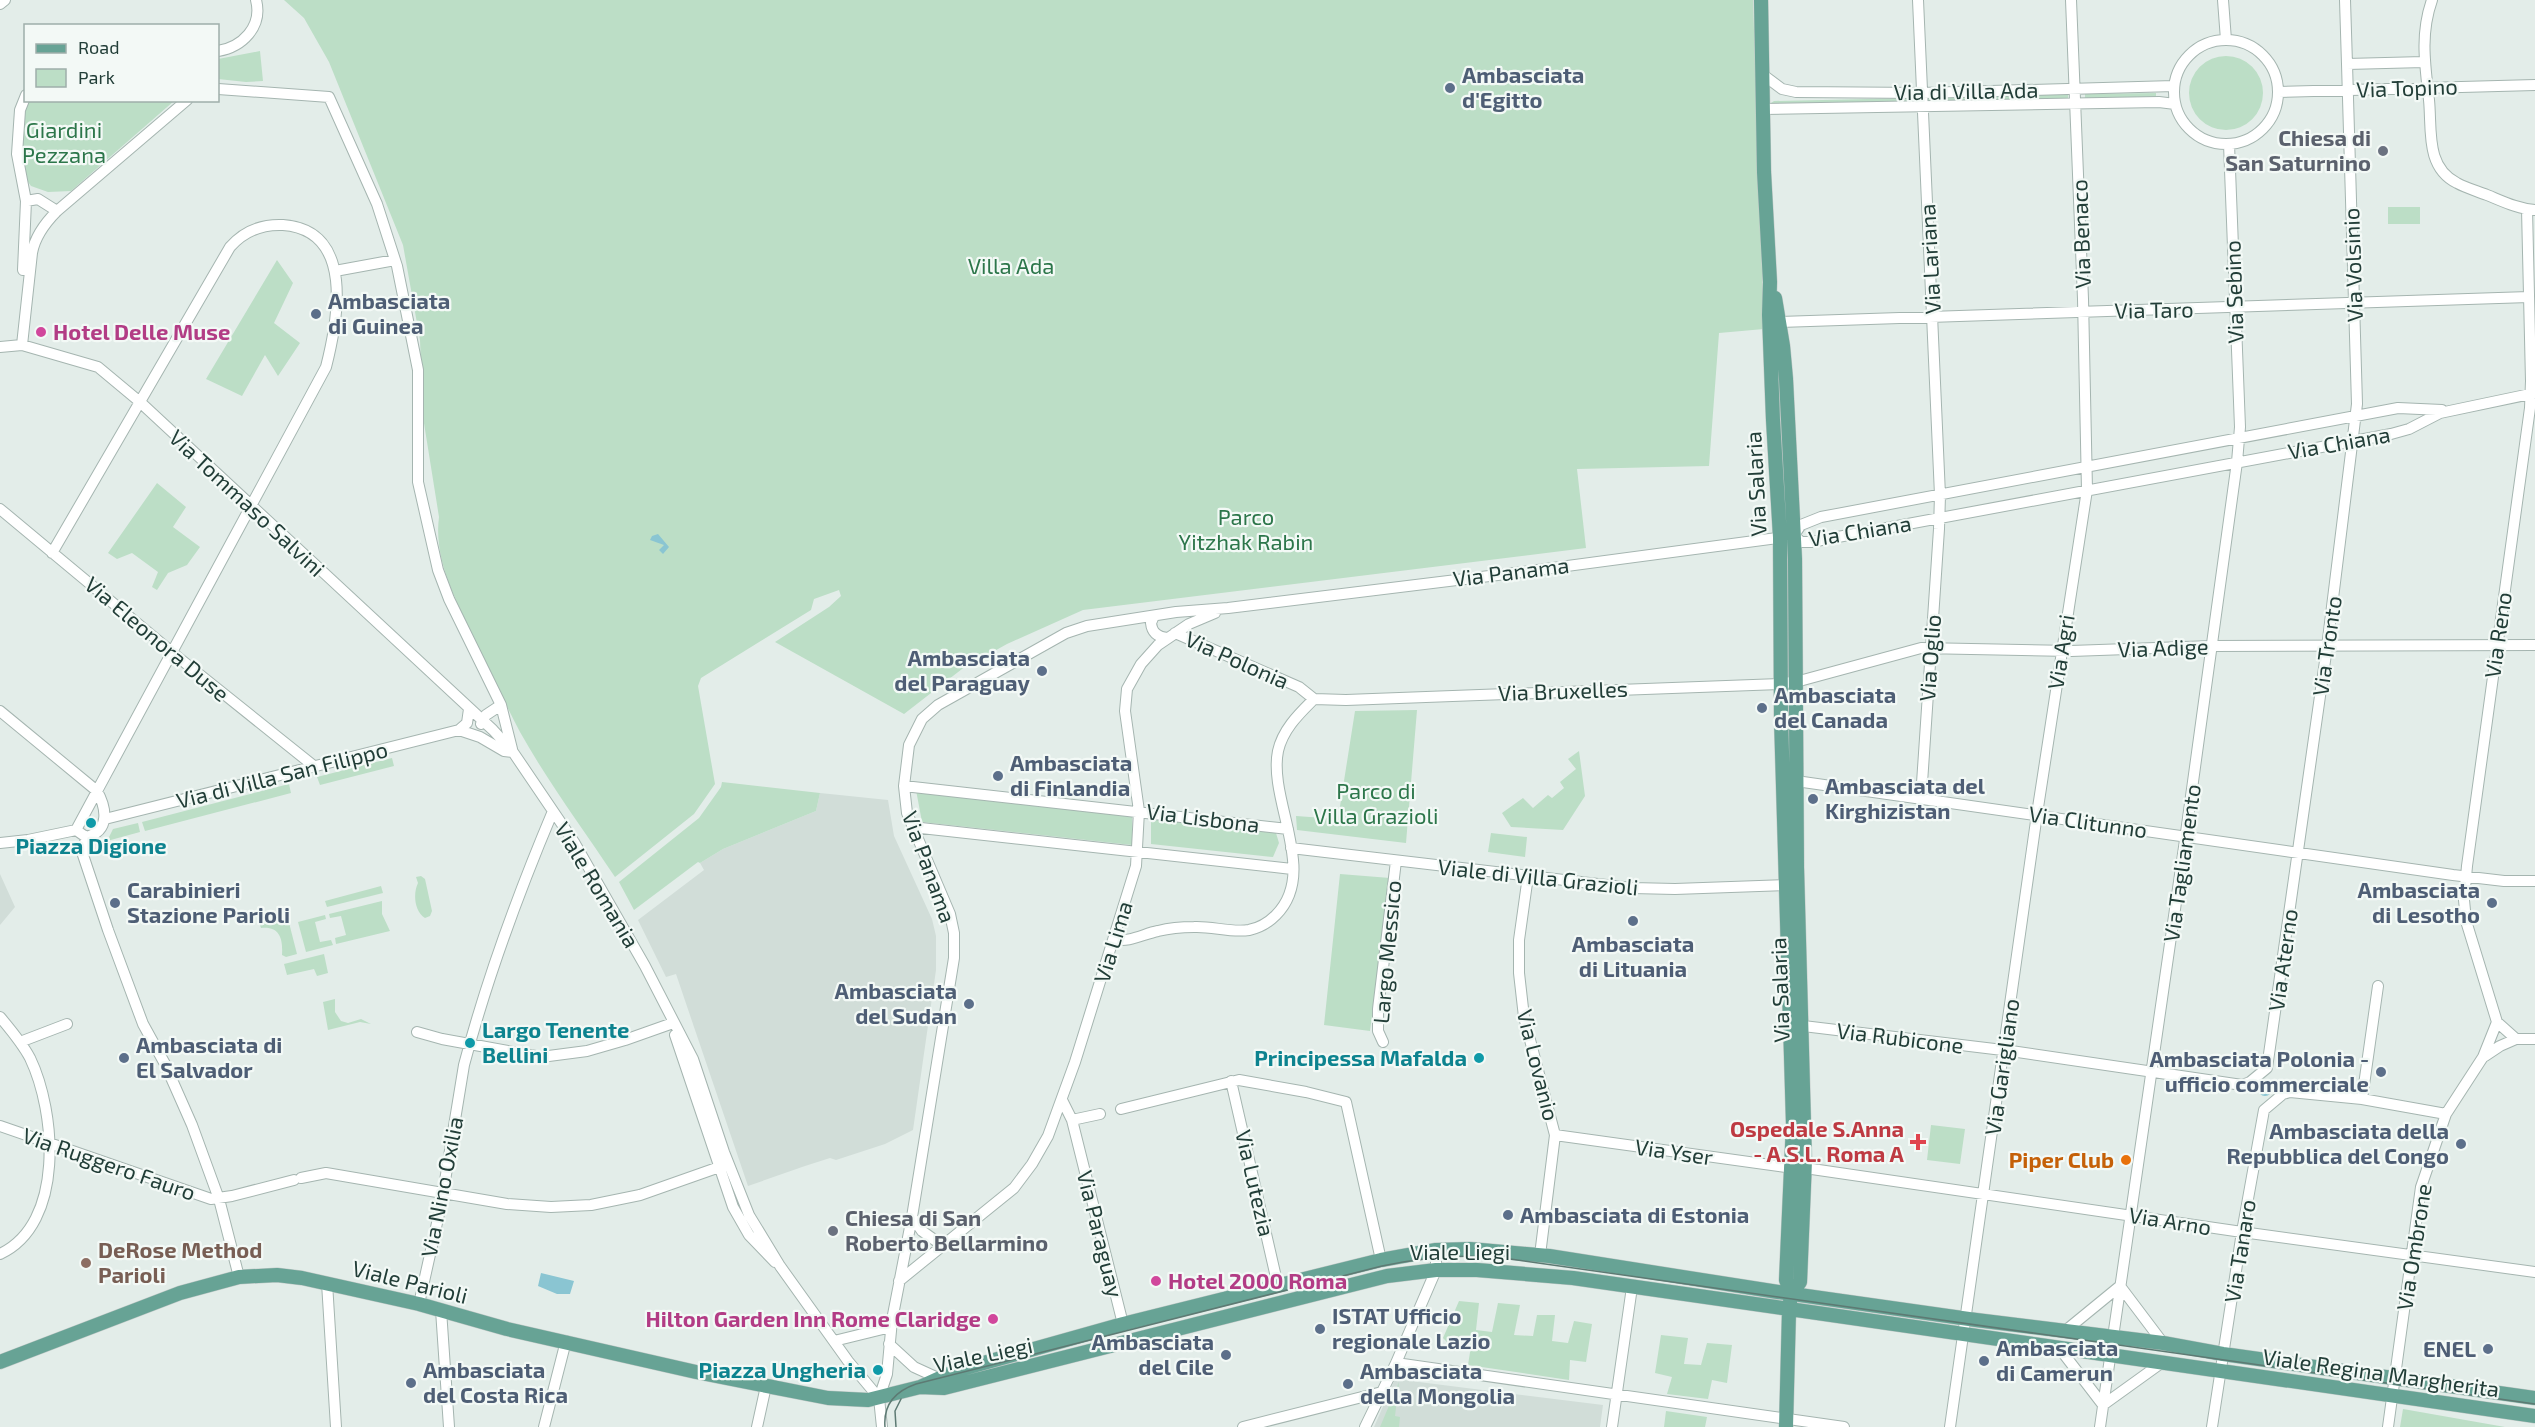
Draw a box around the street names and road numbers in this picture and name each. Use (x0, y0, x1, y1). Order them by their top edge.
street label: Via Topino (2356, 72, 2458, 102)
street label: Via di Villa Ada (1893, 76, 2039, 104)
street label: Via Benaco (2065, 179, 2095, 289)
street label: Via Lariana (1913, 203, 1945, 315)
street label: Via Volsinio (2337, 207, 2367, 323)
street label: Via Sebino (2218, 240, 2248, 344)
street label: Via Taro (2114, 295, 2194, 323)
street label: Via Chiana (2286, 420, 2392, 464)
street label: Via Tommaso Salvini (165, 423, 331, 581)
street label: Via Salaria (1739, 431, 1771, 537)
street label: Via Chiana (1807, 509, 1913, 551)
street label: Via Panama (1451, 551, 1571, 591)
street label: Via Eleonora Duse (80, 570, 235, 706)
street label: Via Reno (2478, 590, 2516, 679)
street label: Via Tronto (2306, 594, 2346, 698)
street label: Via Agri (2041, 612, 2079, 691)
street label: Via Oglio (1913, 613, 1945, 702)
street label: Via Polonia (1182, 625, 1293, 693)
street label: Via Adige (2117, 632, 2209, 662)
street label: Via Bruxelles (1498, 675, 1628, 705)
street label: Via di Villa San Filippo (174, 735, 390, 813)
street label: Via Tagliamento (2157, 782, 2205, 944)
street label: Via Lisbona (1145, 797, 1261, 837)
street label: Via Clitunno (2027, 800, 2149, 842)
street label: Via Panama (898, 807, 962, 926)
street label: Viale Romania (550, 817, 646, 952)
street label: Viale di Villa Grazioli (1437, 853, 1640, 899)
street label: Largo Messico (1367, 879, 1405, 1025)
street label: Via Lima (1087, 898, 1137, 986)
street label: Via Aterno (2262, 907, 2302, 1013)
street label: Via Salaria (1764, 937, 1794, 1043)
street label: Via Garigliano (1979, 997, 2023, 1137)
street label: Via Lovanio (1513, 1006, 1565, 1123)
street label: Via Rubicone (1835, 1016, 1965, 1058)
street label: Via Nino Oxilia (415, 1114, 467, 1259)
street label: Via Ruggero Fauro (19, 1121, 199, 1205)
street label: Via Lutezia (1231, 1127, 1281, 1239)
street label: Via Yser (1634, 1133, 1715, 1169)
street label: Via Paraguay (1073, 1167, 1129, 1300)
street label: Via Ombrone (2390, 1182, 2436, 1312)
street label: Via Tanaro (2218, 1197, 2260, 1304)
street label: Via Arno (2127, 1201, 2213, 1239)
street label: Viale Liegi (1410, 1238, 1510, 1264)
street label: Viale Parioli (350, 1254, 471, 1308)
street label: Viale Liegi (931, 1331, 1035, 1377)
street label: Viale Regina Margherita (2261, 1343, 2501, 1401)

